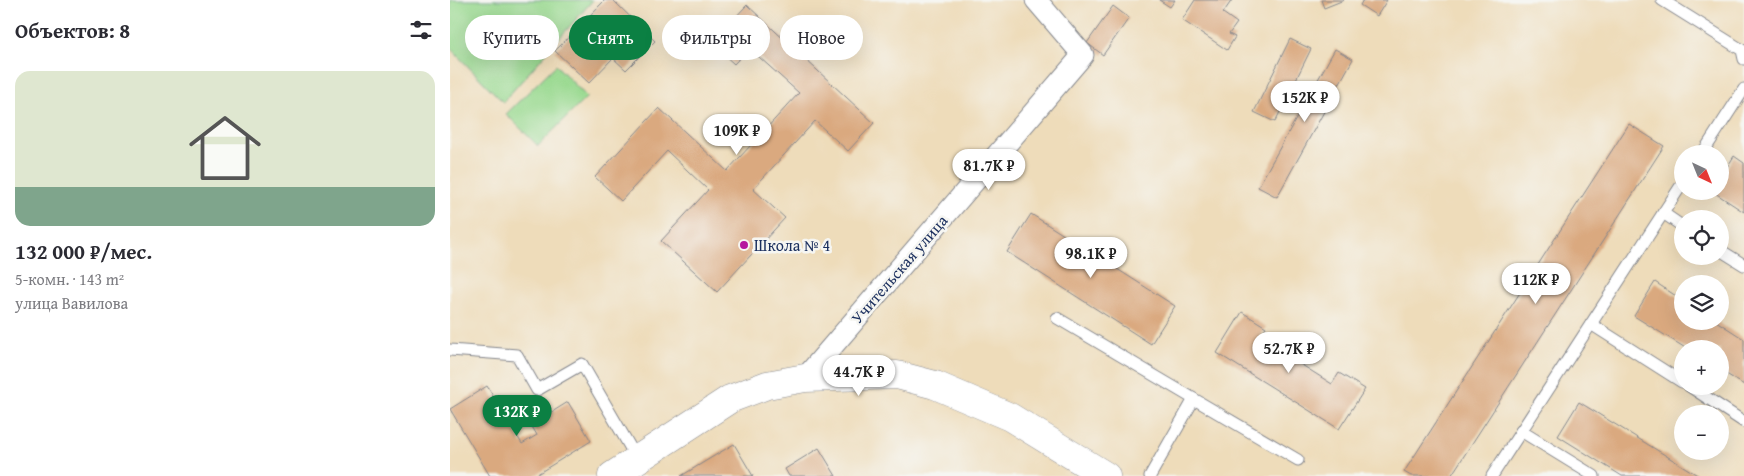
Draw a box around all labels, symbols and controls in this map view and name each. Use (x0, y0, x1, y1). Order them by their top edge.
text: Объектов: 8 (15, 15, 130, 46)
chip: Купить (465, 15, 559, 60)
chip: Снять (569, 15, 652, 60)
chip: Фильтры (662, 15, 770, 60)
chip: Новое (780, 15, 863, 60)
icon: filters (407, 16, 435, 44)
pin: 152K ₽ (1264, 80, 1346, 123)
text: 152K ₽ (1282, 85, 1328, 109)
icon: home (180, 103, 270, 193)
pin: 109K ₽ (696, 114, 778, 156)
text: 109K ₽ (714, 118, 760, 142)
north arrow (1674, 145, 1729, 200)
map controls (1674, 145, 1729, 460)
pin: 81.7K ₽ (943, 148, 1035, 191)
text: 81.7K ₽ (963, 153, 1015, 177)
street label: Учительская улица (845, 209, 953, 329)
button: locate (1674, 210, 1729, 265)
place label: Школа № 4 (754, 233, 831, 257)
text: 132 000 ₽/мес. (15, 236, 152, 267)
pin: 98.1K ₽ (1045, 236, 1137, 279)
marker: Школа № 4 (738, 239, 750, 251)
text: 98.1K ₽ (1065, 241, 1117, 265)
pin: 112K ₽ (1495, 262, 1577, 305)
text: 5-комн. · 143 m² (15, 267, 124, 291)
text: 112K ₽ (1513, 267, 1559, 291)
button: layers (1674, 275, 1729, 330)
text: улица Вавилова (15, 291, 128, 315)
pin: 52.7K ₽ (1243, 332, 1335, 374)
text: 52.7K ₽ (1263, 336, 1315, 360)
button: + (1674, 340, 1729, 395)
pin: 44.7K ₽ (813, 354, 905, 397)
text: 44.7K ₽ (833, 359, 885, 383)
pin: 132K ₽ (476, 394, 558, 437)
text: 132K ₽ (494, 399, 540, 423)
button: − (1674, 405, 1729, 460)

